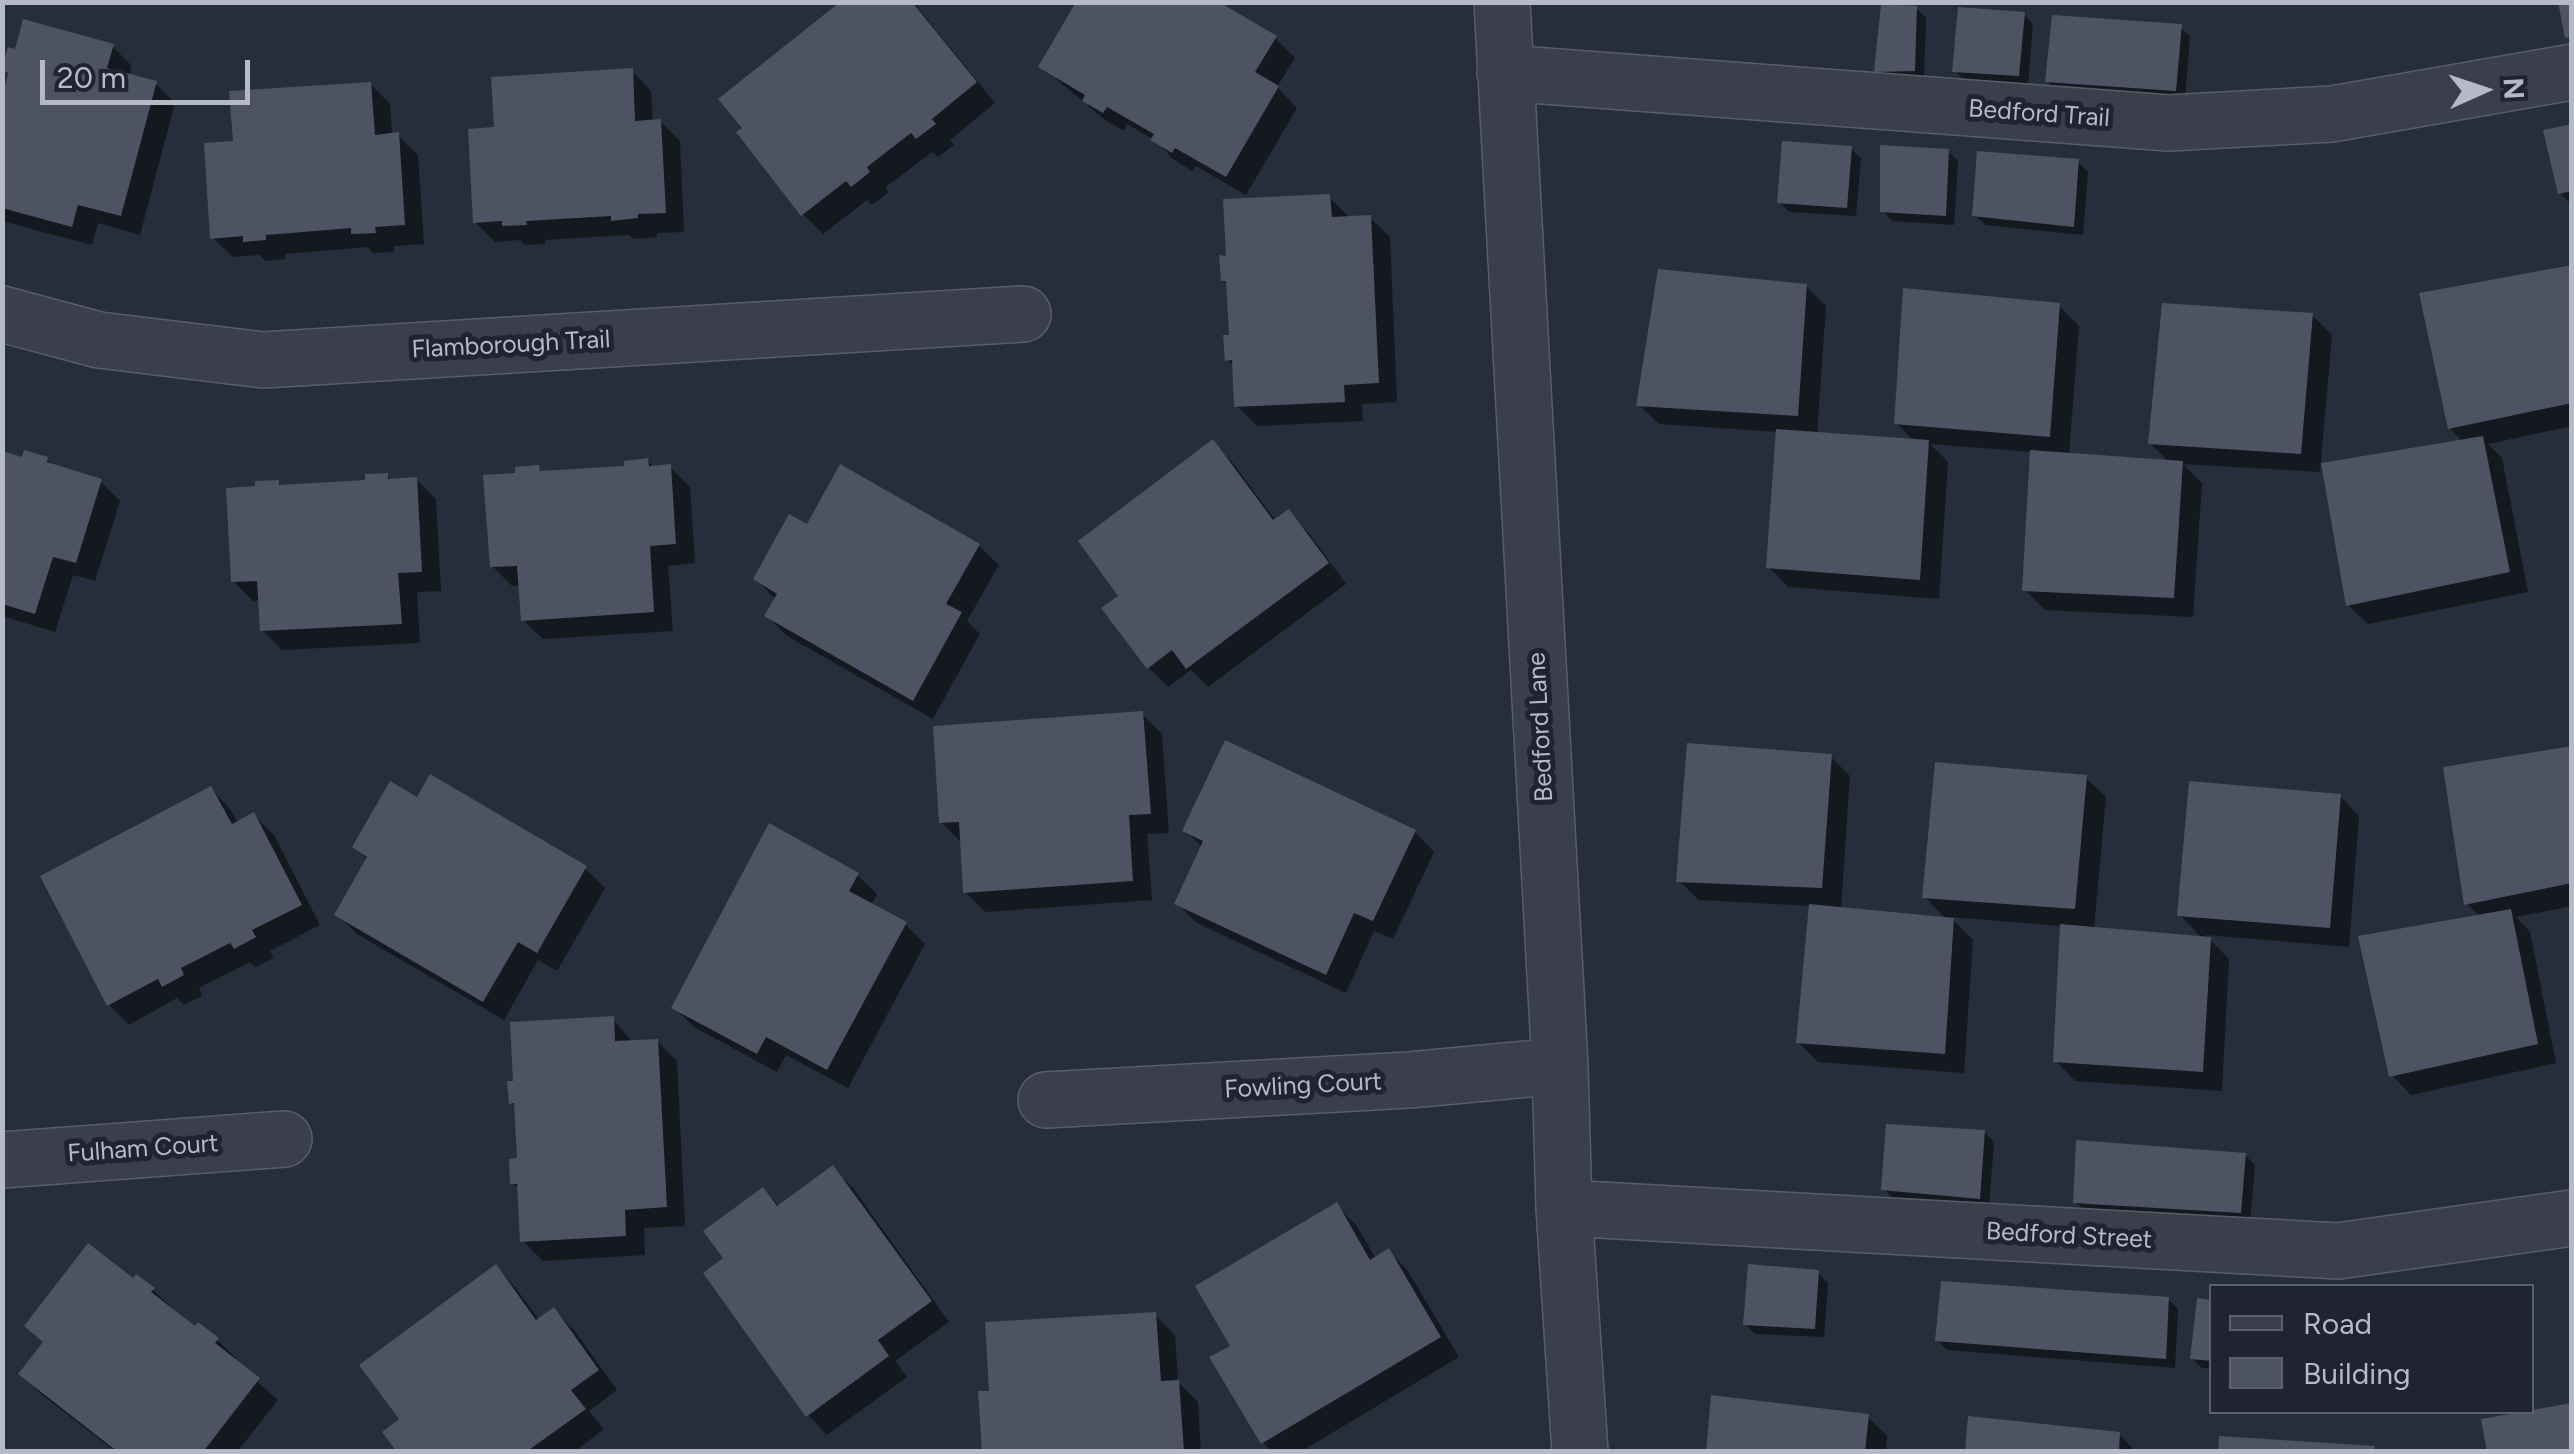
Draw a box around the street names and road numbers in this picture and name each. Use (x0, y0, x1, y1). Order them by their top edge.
street label: Bedford Trail (1967, 94, 2111, 134)
street label: Flamborough Trail (411, 325, 611, 365)
street label: Bedford Lane (1522, 651, 1560, 803)
street label: Fowling Court (1223, 1067, 1383, 1105)
street label: Fulham Court (66, 1129, 220, 1169)
street label: Bedford Street (1985, 1217, 2153, 1255)

